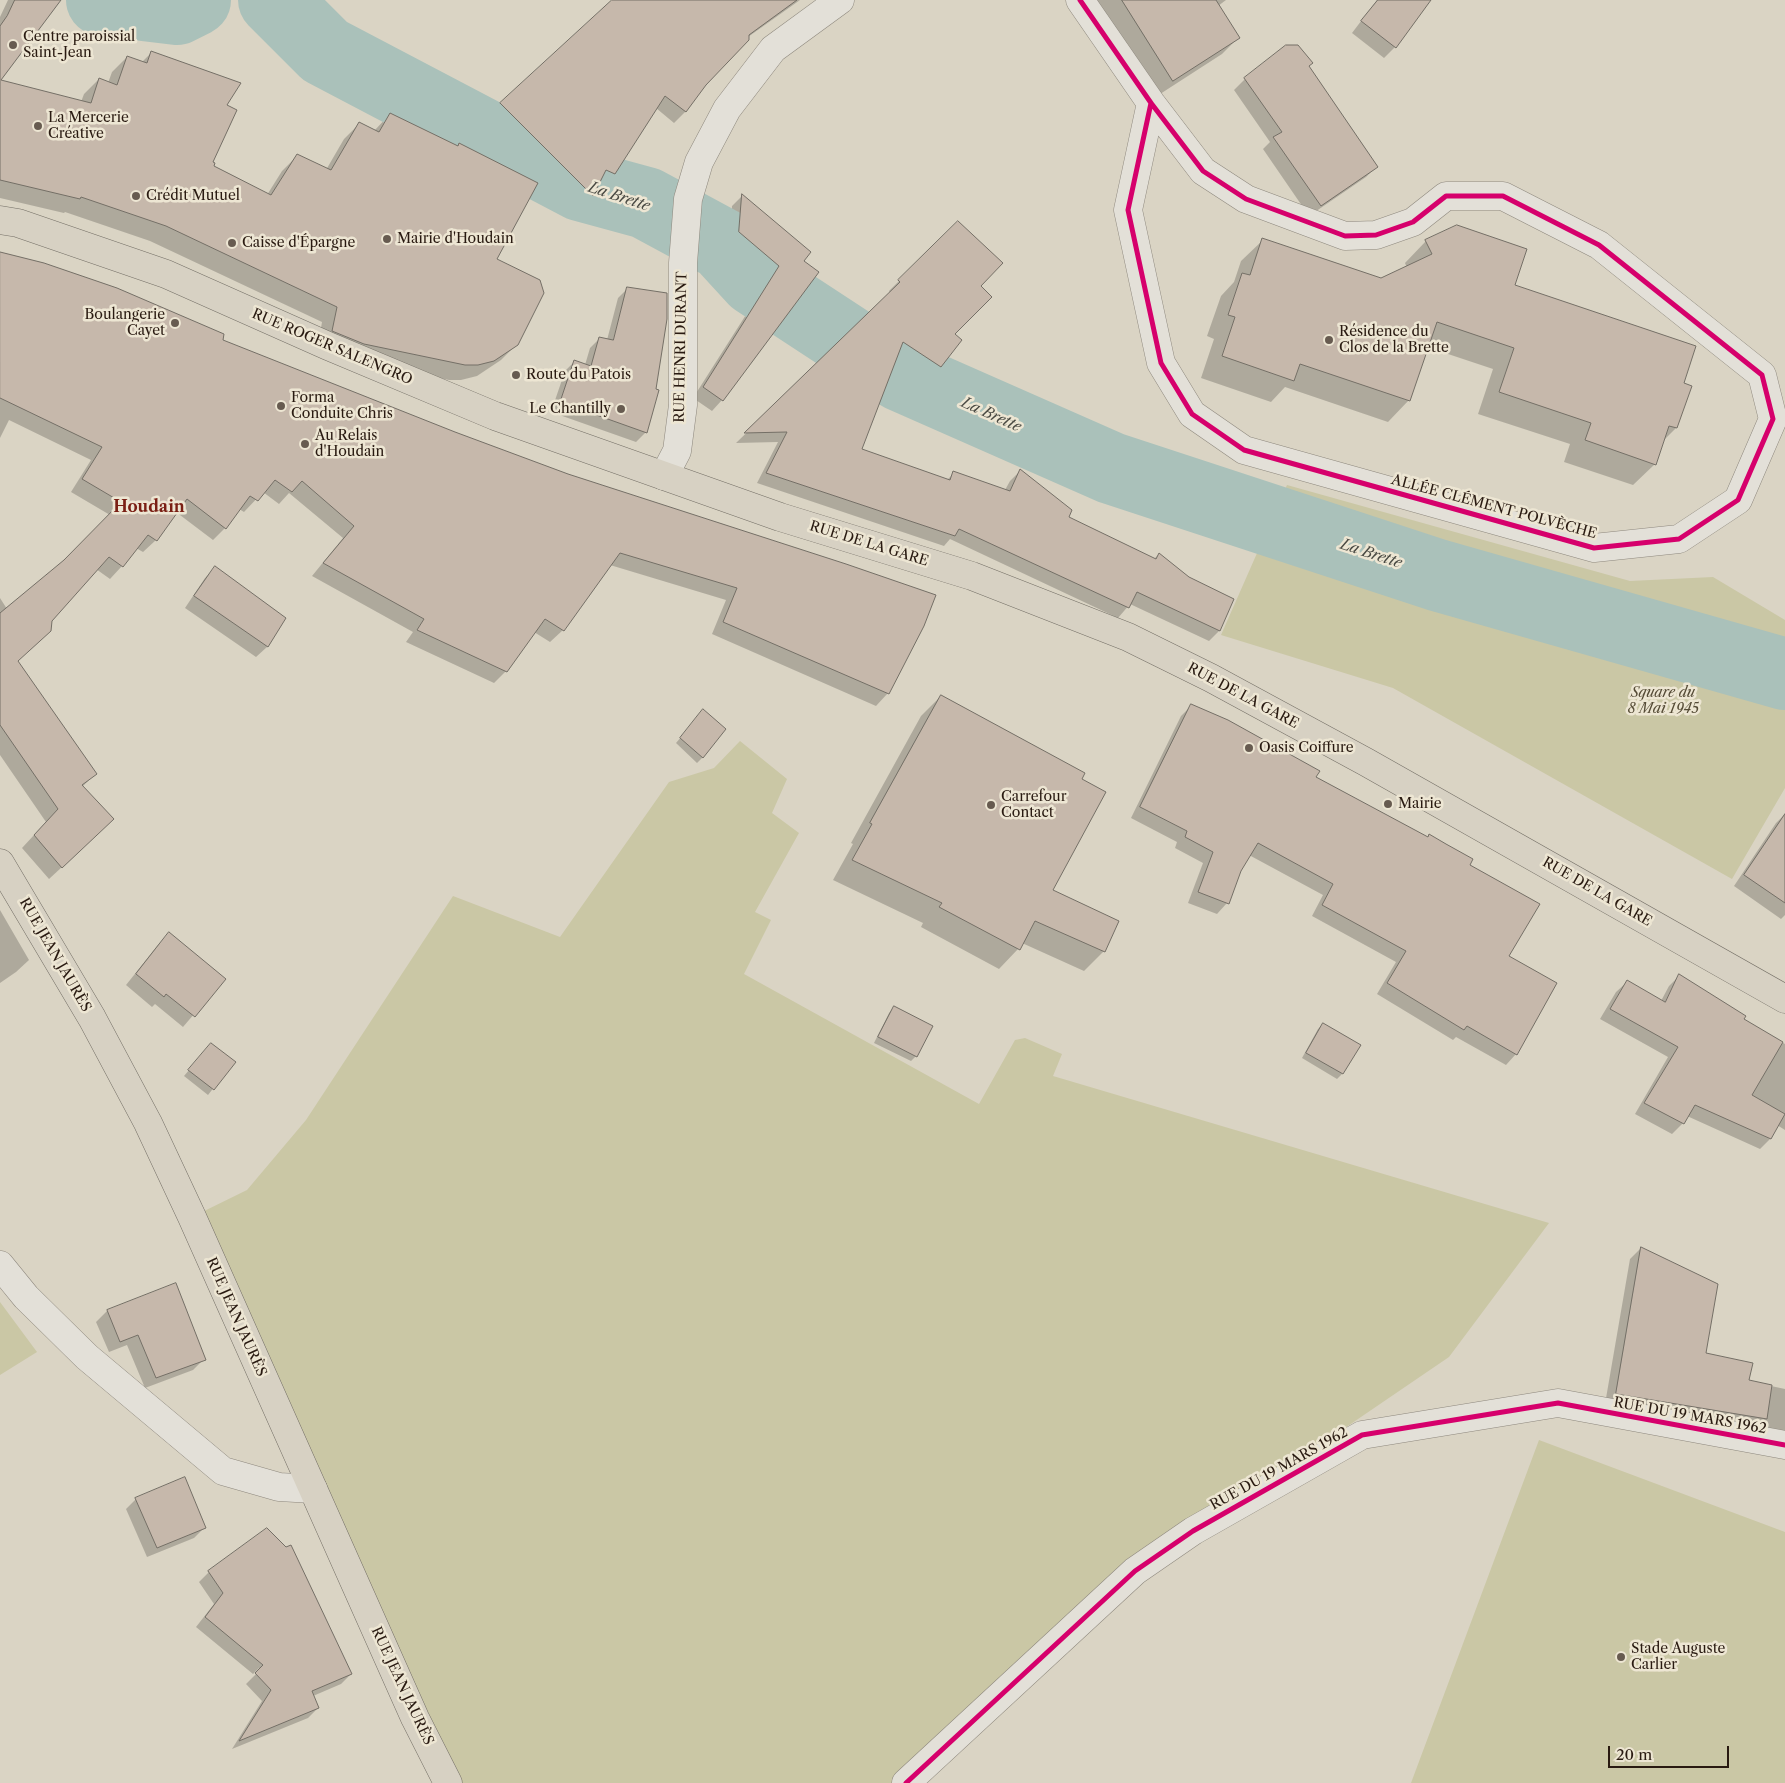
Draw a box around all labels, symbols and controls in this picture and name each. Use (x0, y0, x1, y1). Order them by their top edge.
place label: Centre paroissial Saint-Jean (23, 29, 135, 62)
marker: Centre paroissial Saint-Jean (7, 39, 19, 51)
place label: La Mercerie Créative (48, 110, 129, 142)
marker: La Mercerie Créative (32, 120, 44, 132)
water label: La Brette (586, 179, 652, 215)
place label: Crédit Mutuel (146, 188, 240, 204)
marker: Crédit Mutuel (130, 190, 142, 202)
place label: Mairie d'Houdain (397, 231, 514, 247)
marker: Mairie d'Houdain (381, 233, 393, 245)
place label: Caisse d'Épargne (242, 235, 355, 251)
marker: Caisse d'Épargne (226, 237, 238, 249)
street label: RUE HENRI DURANT (671, 271, 691, 423)
street label: RUE ROGER SALENGRO (249, 306, 415, 388)
place label: Boulangerie Cayet (85, 307, 165, 340)
marker: Boulangerie Cayet (169, 317, 181, 329)
place label: Résidence du Clos de la Brette (1339, 324, 1449, 357)
marker: Résidence du Clos de la Brette (1323, 334, 1335, 346)
place label: Route du Patois (526, 367, 631, 383)
marker: Route du Patois (510, 369, 522, 381)
place label: Forma Conduite Chris (291, 390, 393, 422)
water label: La Brette (958, 394, 1024, 436)
marker: Forma Conduite Chris (275, 400, 287, 412)
place label: Le Chantilly (529, 401, 611, 417)
marker: Le Chantilly (615, 403, 627, 415)
place label: Au Relais d'Houdain (315, 428, 384, 461)
marker: Au Relais d'Houdain (299, 438, 311, 450)
street label: ALLÉE CLÉMENT POLVÈCHE (1389, 471, 1599, 543)
district label: Houdain (113, 497, 185, 517)
street label: RUE DE LA GARE (808, 518, 930, 570)
water label: La Brette (1338, 536, 1404, 572)
street label: RUE DE LA GARE (1185, 660, 1301, 732)
park label: Square du 8 Mai 1945 (1627, 685, 1699, 718)
place label: Oasis Coiffure (1259, 740, 1354, 756)
marker: Oasis Coiffure (1243, 742, 1255, 754)
place label: Carrefour Contact (1001, 789, 1067, 822)
place label: Mairie (1398, 796, 1442, 812)
marker: Mairie (1382, 798, 1394, 810)
marker: Carrefour Contact (985, 799, 997, 811)
street label: RUE DE LA GARE (1539, 854, 1655, 930)
street label: RUE JEAN JAURÈS (16, 895, 94, 1015)
street label: RUE JEAN JAURÈS (202, 1255, 270, 1379)
street label: RUE DU 19 MARS 1962 (1612, 1394, 1768, 1438)
street label: RUE DU 19 MARS 1962 (1207, 1424, 1351, 1514)
street label: RUE JEAN JAURÈS (367, 1624, 437, 1748)
place label: Stade Auguste Carlier (1631, 1641, 1725, 1674)
marker: Stade Auguste Carlier (1615, 1651, 1627, 1663)
scale bar (1610, 1736, 1731, 1768)
text: 20 m (1616, 1745, 1652, 1764)

